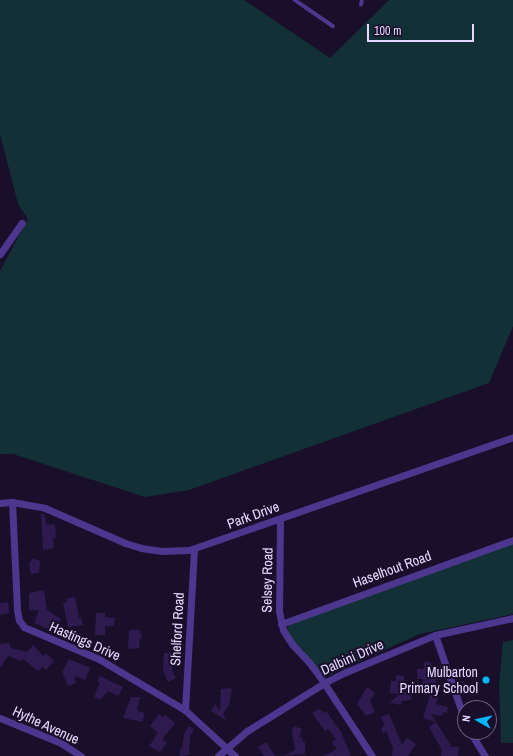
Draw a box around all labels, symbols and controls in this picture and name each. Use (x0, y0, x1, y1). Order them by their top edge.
scale bar (369, 16, 476, 42)
text: 100 m (374, 23, 401, 39)
street label: Park Drive (225, 498, 281, 532)
street label: Selsey Road (258, 547, 276, 613)
street label: Haselhout Road (350, 547, 434, 591)
street label: Shelford Road (167, 592, 187, 666)
street label: Hastings Drive (47, 618, 123, 664)
street label: Dalbini Drive (318, 636, 386, 678)
place label: Mulbarton Primary School (400, 664, 478, 696)
marker: Mulbarton Primary School (481, 675, 491, 685)
north arrow (457, 700, 497, 740)
street label: Hythe Avenue (10, 702, 82, 748)
text: N (459, 714, 473, 723)

